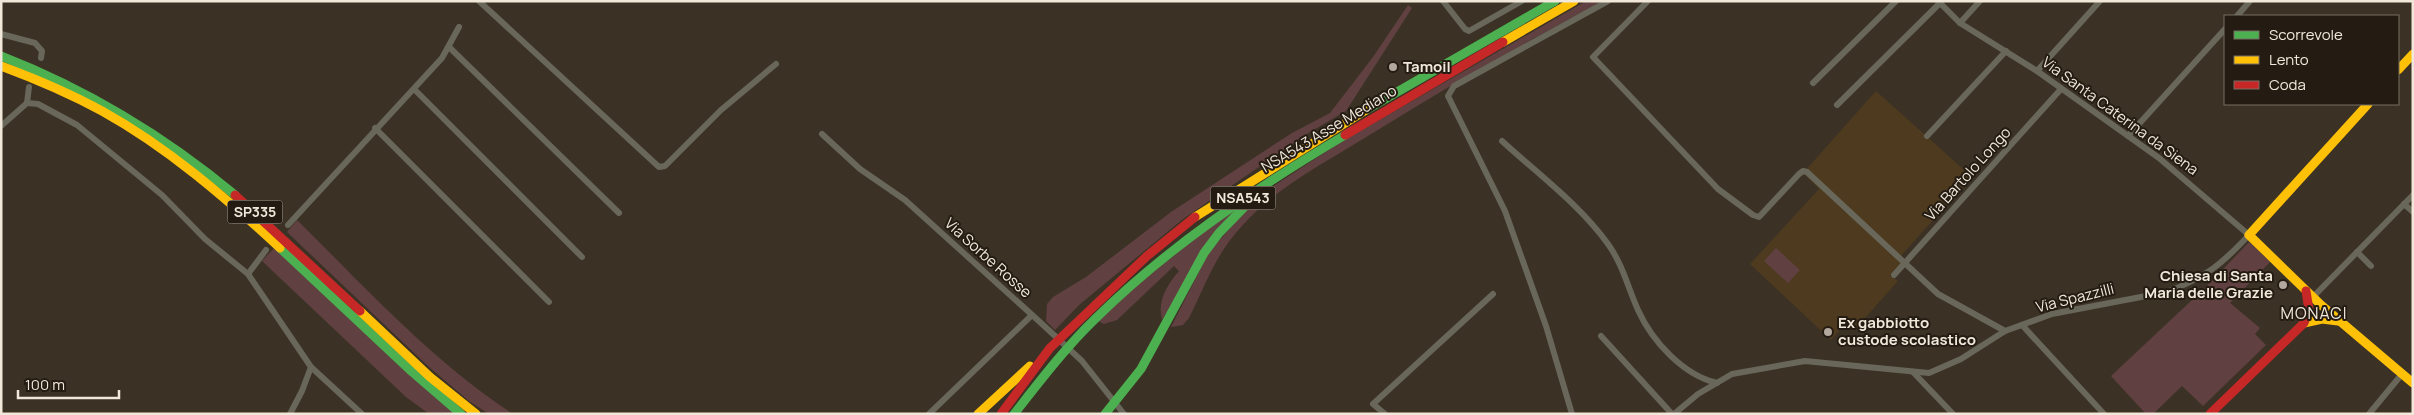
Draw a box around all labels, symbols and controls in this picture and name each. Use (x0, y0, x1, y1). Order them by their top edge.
legend (2224, 15, 2399, 105)
text: Scorrevole (2269, 24, 2343, 45)
text: Lento (2269, 49, 2309, 70)
street label: Via Santa Caterina da Siena (2038, 52, 2203, 180)
place label: Tamoil (1403, 56, 1451, 77)
marker: Tamoil (1387, 61, 1399, 73)
text: Coda (2269, 74, 2306, 95)
street label: NSA543 Asse Mediano (1257, 80, 1401, 177)
street label: Via Bartolo Longo (1920, 122, 2016, 225)
road number: NSA543 (1210, 187, 1276, 210)
road number: SP335 (228, 200, 282, 223)
street label: Via Sorbe Rosse (940, 213, 1037, 303)
place label: Chiesa di Santa Maria delle Grazie (2144, 265, 2273, 303)
street label: Via Spazzilli (2034, 278, 2116, 317)
marker: Chiesa di Santa Maria delle Grazie (2277, 279, 2289, 291)
district label: MONACI (2281, 302, 2347, 324)
place label: Ex gabbiotto custode scolastico (1838, 312, 1976, 350)
marker: Ex gabbiotto custode scolastico (1822, 326, 1834, 338)
scale bar (18, 368, 119, 400)
text: 100 m (25, 374, 65, 395)

